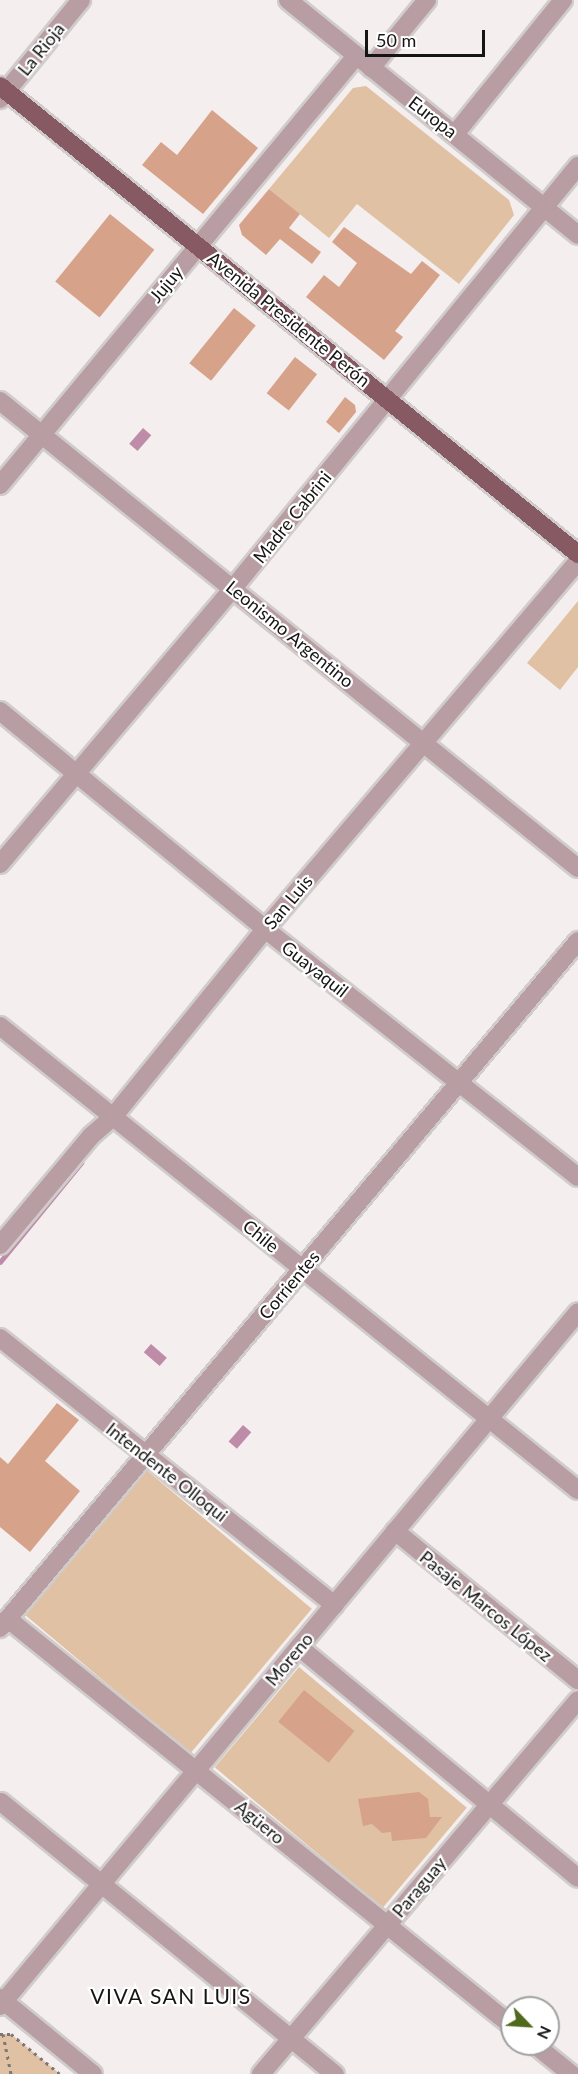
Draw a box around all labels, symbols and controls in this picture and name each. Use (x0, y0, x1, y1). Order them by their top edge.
street label: La Rioja (13, 18, 69, 80)
scale bar (368, 18, 488, 56)
text: 50 m (376, 29, 416, 51)
street label: Europa (404, 91, 462, 143)
street label: Avenida Presidente Perón (203, 247, 375, 391)
street label: Jujuy (145, 261, 187, 307)
street label: Madre Cabrini (248, 467, 336, 567)
street label: Leonismo Argentino (222, 576, 358, 692)
street label: San Luis (259, 871, 317, 933)
street label: Guayaquil (277, 936, 353, 1002)
street label: Chile (239, 1215, 283, 1257)
street label: Corrientes (254, 1246, 324, 1324)
street label: Intendente Olloqui (102, 1418, 232, 1526)
street label: Pasaje Marcos López (416, 1546, 556, 1666)
street label: Moreno (261, 1628, 317, 1690)
street label: Agüero (231, 1796, 289, 1848)
street label: Paraguay (388, 1852, 450, 1922)
district label: VIVA SAN LUIS (90, 1983, 252, 2009)
north arrow (500, 1996, 560, 2056)
text: N (534, 2023, 556, 2043)

